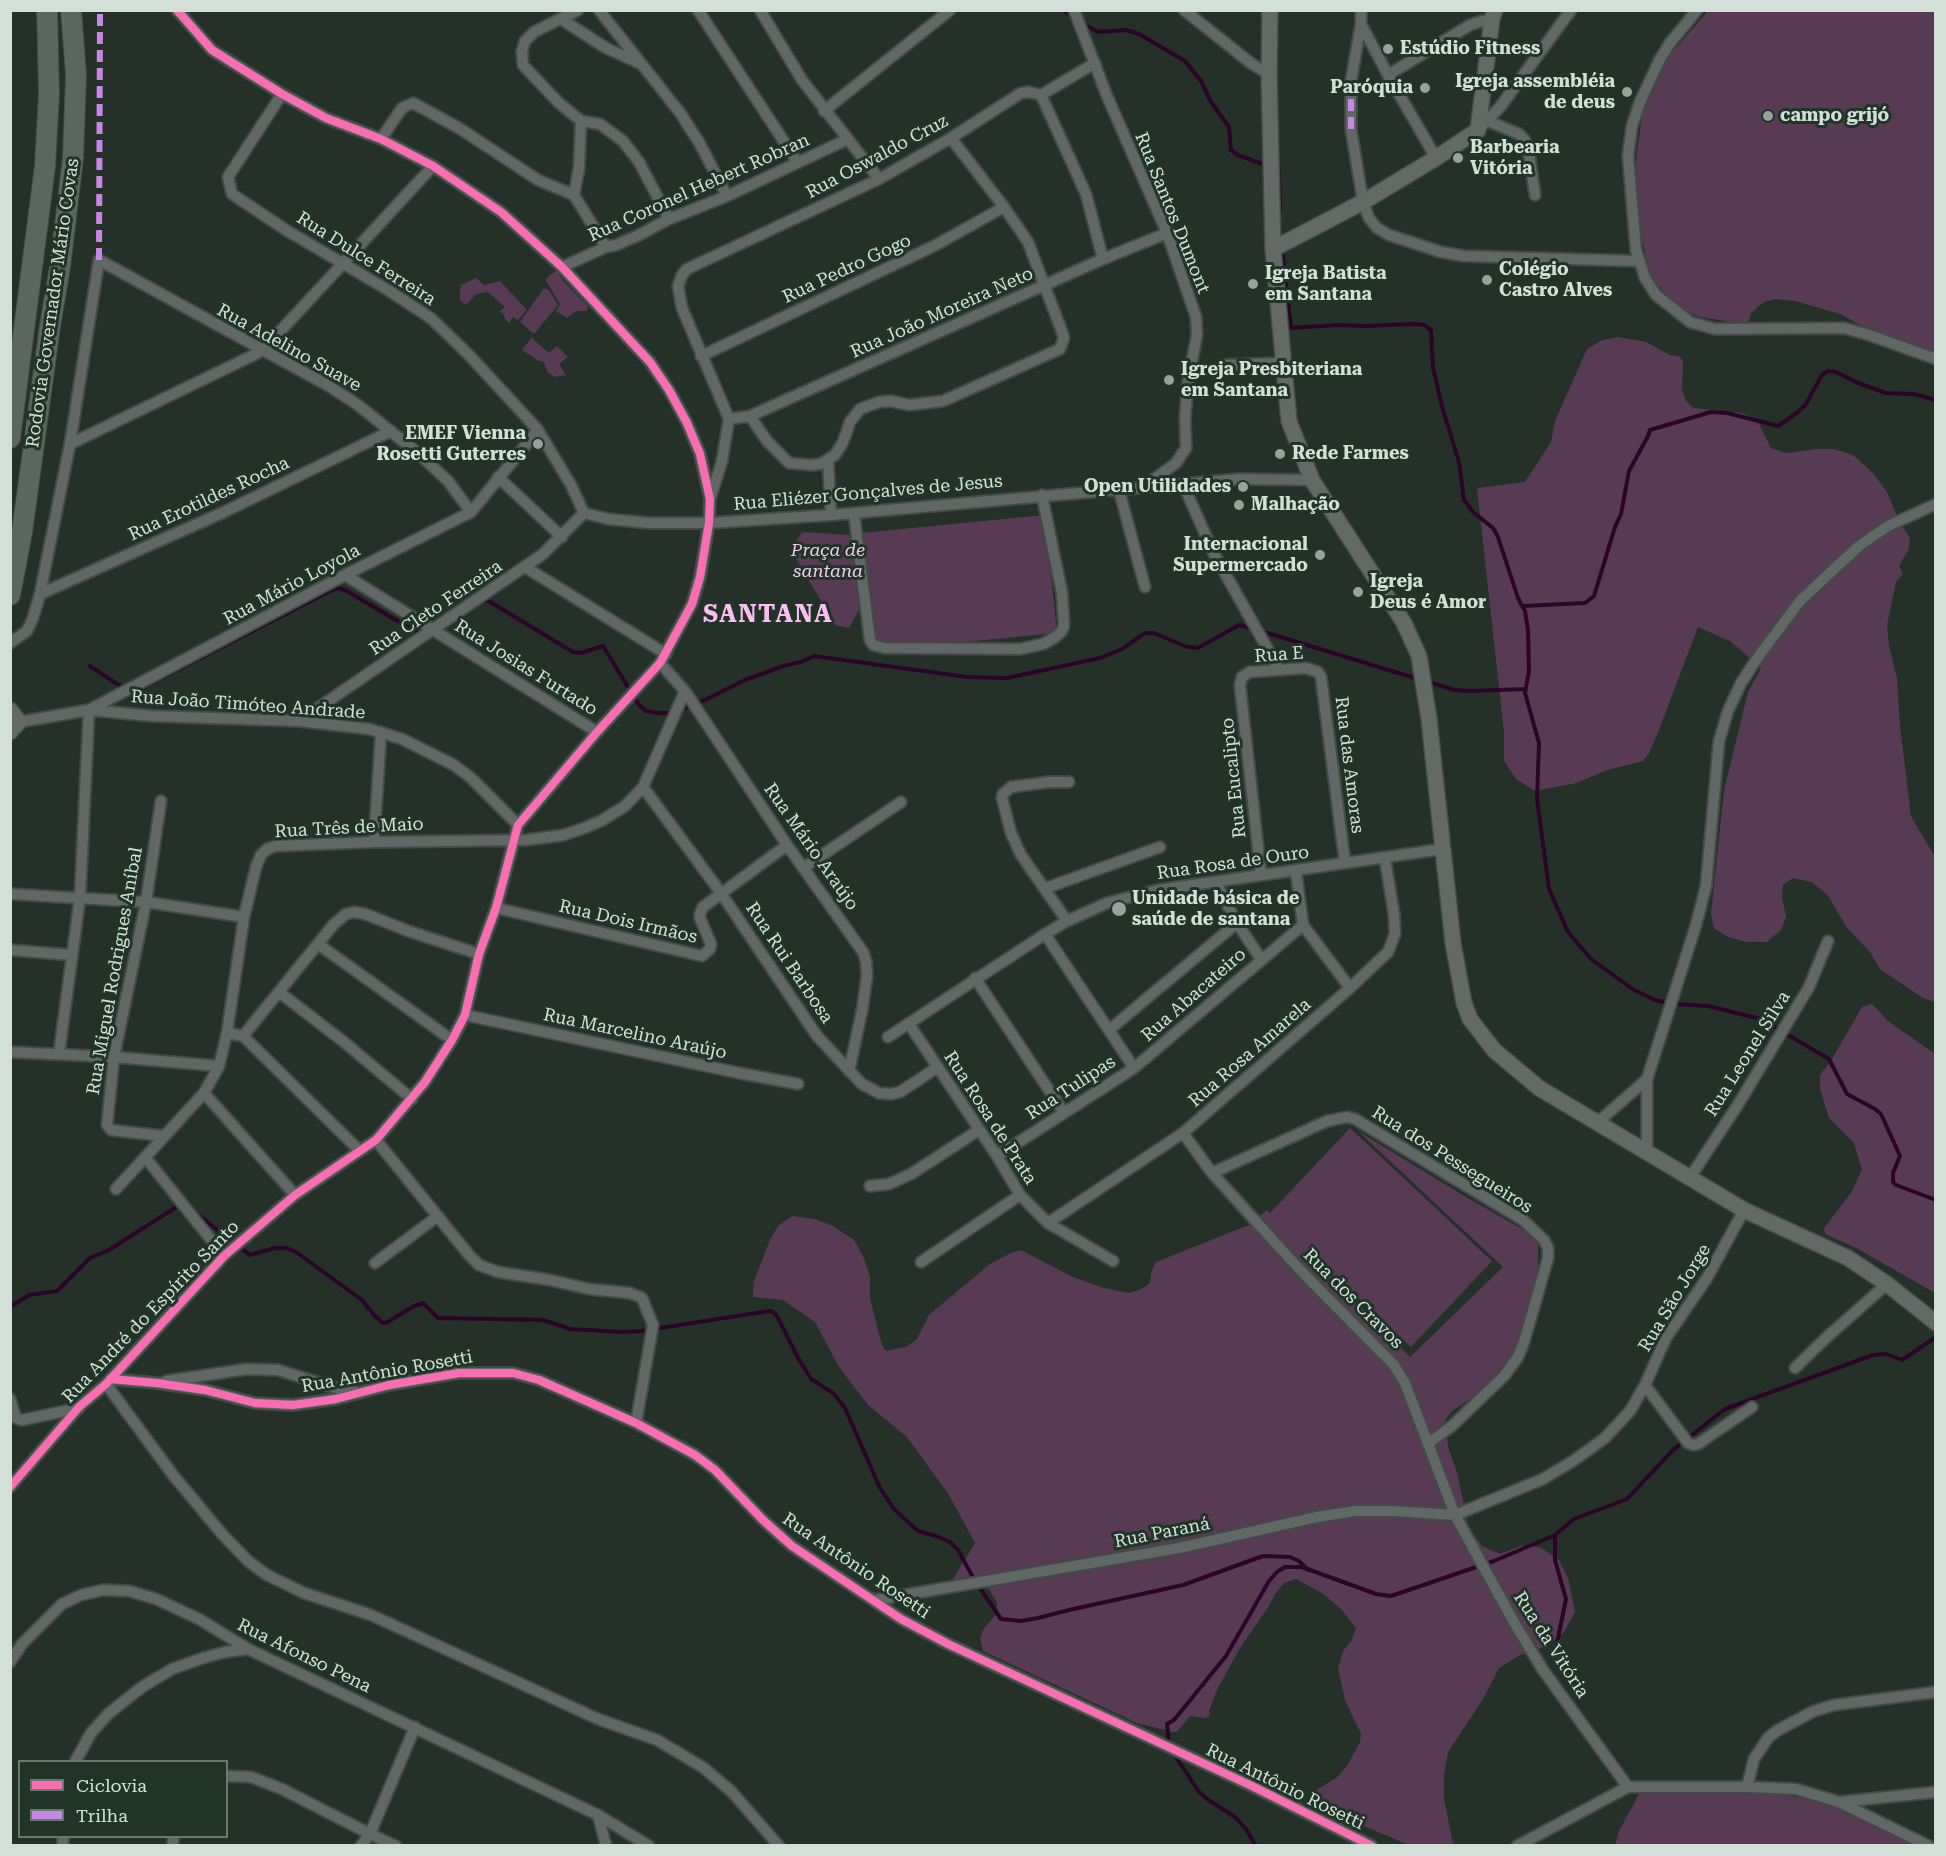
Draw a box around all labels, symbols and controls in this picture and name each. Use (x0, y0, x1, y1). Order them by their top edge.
place label: Estúdio Fitness (1400, 38, 1540, 60)
marker: Estúdio Fitness (1381, 42, 1395, 56)
place label: Igreja assembléia de deus (1455, 71, 1615, 113)
place label: Paróquia (1330, 77, 1413, 99)
marker: Paróquia (1418, 81, 1432, 95)
marker: Igreja assembléia de deus (1620, 85, 1634, 99)
place label: campo grijó (1780, 105, 1889, 127)
marker: campo grijó (1761, 109, 1775, 123)
street label: Rua Oswaldo Cruz (802, 110, 952, 204)
street label: Rua Coronel Hebert Robran (585, 129, 813, 247)
street label: Rua Santos Dumont (1130, 129, 1214, 297)
place label: Barbearia Vitória (1470, 137, 1559, 180)
marker: Barbearia Vitória (1451, 151, 1465, 165)
street label: Rodovia Governador Mário Covas (22, 157, 84, 449)
street label: Rua Dulce Ferreira (292, 207, 440, 311)
street label: Rua Pedro Gogo (779, 230, 915, 308)
place label: Colégio Castro Alves (1499, 259, 1612, 302)
street label: Rua João Moreira Neto (847, 263, 1037, 363)
place label: Igreja Batista em Santana (1265, 263, 1387, 306)
marker: Colégio Castro Alves (1480, 273, 1494, 287)
marker: Igreja Batista em Santana (1246, 277, 1260, 291)
street label: Rua Adelino Suave (213, 299, 365, 397)
place label: Igreja Presbiteriana em Santana (1181, 359, 1362, 401)
marker: Igreja Presbiteriana em Santana (1162, 373, 1176, 387)
place label: EMEF Vienna Rosetti Guterres (376, 423, 526, 466)
marker: EMEF Vienna Rosetti Guterres (531, 437, 545, 451)
place label: Rede Farmes (1292, 443, 1409, 465)
marker: Rede Farmes (1273, 447, 1287, 461)
street label: Rua Erotildes Rocha (125, 452, 293, 546)
street label: Rua Eliézer Gonçalves de Jesus (733, 470, 1003, 516)
place label: Open Utilidades (1084, 476, 1231, 498)
marker: Open Utilidades (1236, 480, 1250, 494)
place label: Malhação (1251, 494, 1340, 516)
marker: Malhação (1232, 498, 1246, 512)
place label: Internacional Supermercado (1173, 534, 1308, 576)
street label: Rua Mário Loyola (220, 540, 364, 630)
park label: Praça de santana (791, 540, 865, 582)
marker: Internacional Supermercado (1313, 548, 1327, 562)
street label: Rua Cleto Ferreira (366, 556, 506, 660)
place label: Igreja Deus é Amor (1370, 571, 1486, 614)
marker: Igreja Deus é Amor (1351, 585, 1365, 599)
district label: SANTANA (703, 601, 833, 629)
street label: Rua Josias Furtado (451, 615, 601, 721)
street label: Rua E (1254, 643, 1304, 667)
street label: Rua João Timóteo Andrade (130, 686, 366, 724)
street label: Rua das Amoras (1330, 695, 1368, 835)
street label: Rua Eucalipto (1217, 717, 1251, 839)
street label: Rua Mário Araújo (759, 779, 863, 915)
street label: Rua Três de Maio (274, 813, 424, 843)
street label: Rua Rosa de Ouro (1155, 842, 1311, 884)
street label: Rua Miguel Rodrigues Aníbal (83, 846, 147, 1096)
place label: Unidade básica de saúde de santana (1132, 888, 1299, 930)
street label: Rua Dois Irmãos (557, 896, 699, 948)
street label: Rua Rui Barbosa (741, 898, 837, 1028)
marker: Unidade básica de saúde de santana (1110, 900, 1128, 918)
street label: Rua Abacateiro (1137, 944, 1251, 1046)
street label: Rua Leonel Silva (1701, 987, 1795, 1121)
street label: Rua Rosa Amarela (1185, 994, 1315, 1112)
street label: Rua Marcelino Araújo (541, 1004, 729, 1064)
street label: Rua Rosa de Prata (939, 1047, 1041, 1189)
street label: Rua Tulipas (1022, 1051, 1120, 1125)
street label: Rua dos Pessegueiros (1368, 1102, 1536, 1218)
street label: Rua André do Espírito Santo (58, 1216, 244, 1408)
street label: Rua São Jorge (1634, 1240, 1716, 1356)
street label: Rua dos Cravos (1298, 1244, 1408, 1354)
street label: Rua Antônio Rosetti (300, 1346, 474, 1398)
street label: Rua Antônio Rosetti (778, 1509, 934, 1623)
street label: Rua Paraná (1112, 1513, 1212, 1553)
street label: Rua da Vitória (1509, 1588, 1593, 1702)
street label: Rua Afonso Pena (233, 1614, 375, 1698)
street label: Rua Antônio Rosetti (1202, 1739, 1368, 1835)
legend (18, 1760, 228, 1838)
text: Ciclovia (76, 1775, 147, 1796)
text: Trilha (76, 1805, 128, 1826)

